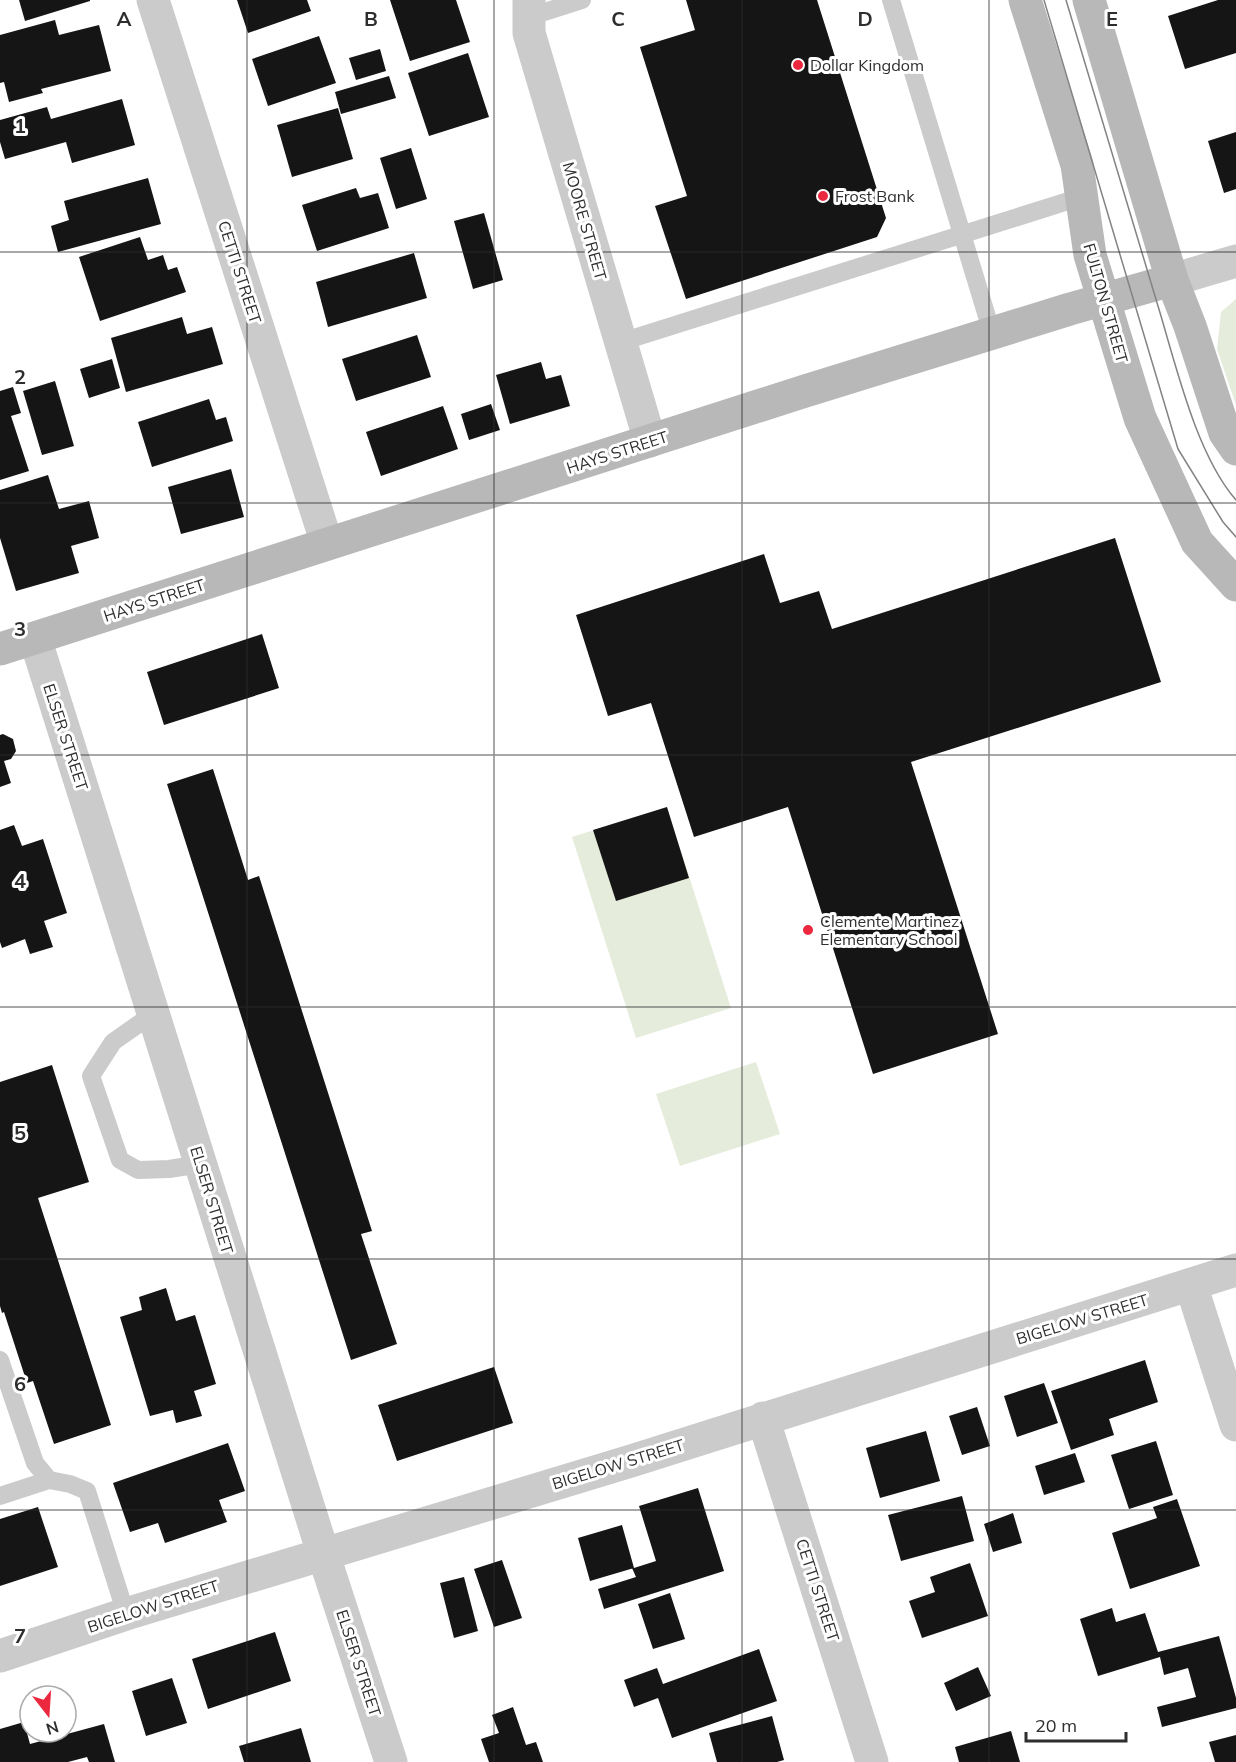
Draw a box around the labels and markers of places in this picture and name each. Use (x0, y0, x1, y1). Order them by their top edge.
place label: Dollar Kingdom (810, 55, 924, 75)
marker: Dollar Kingdom (791, 58, 805, 72)
place label: Frost Bank (835, 186, 915, 206)
marker: Frost Bank (816, 189, 830, 203)
place label: Clemente Martinez Elementary School (820, 911, 959, 949)
marker: Clemente Martinez Elementary School (801, 923, 815, 937)

